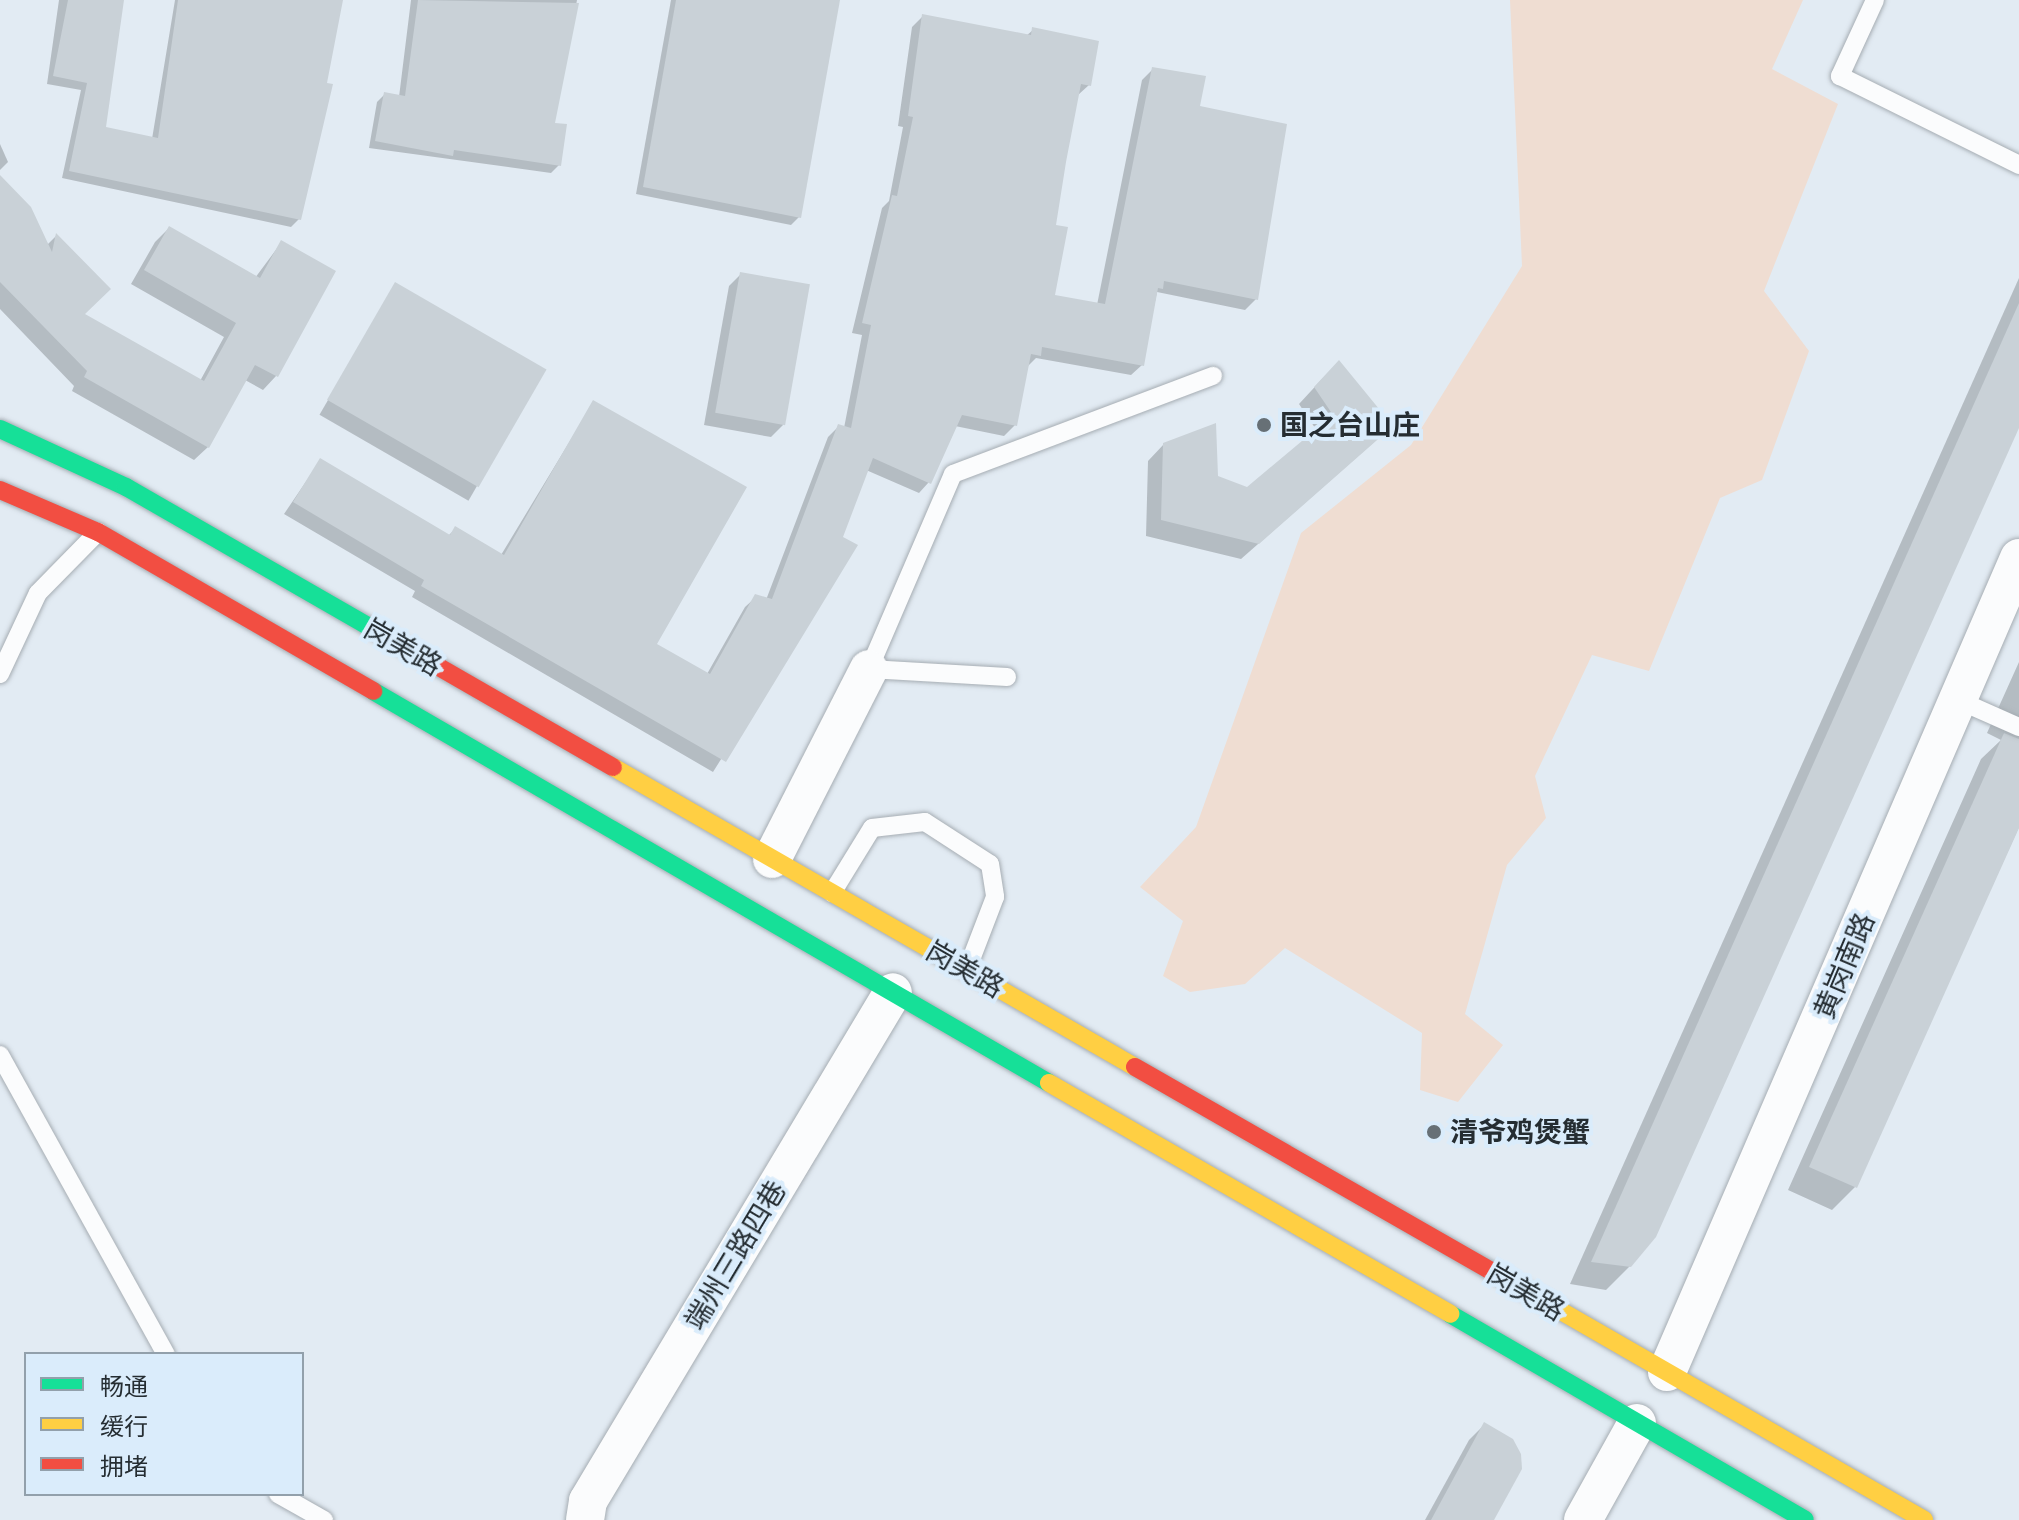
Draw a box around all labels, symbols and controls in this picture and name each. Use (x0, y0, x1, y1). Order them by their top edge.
place label: 国之台山庄 (1280, 408, 1420, 442)
marker: 国之台山庄 (1255, 416, 1273, 434)
street label: 岗美路 (358, 611, 448, 683)
street label: 黄岗南路 (1807, 908, 1881, 1024)
street label: 岗美路 (920, 933, 1010, 1005)
place label: 清爷鸡煲蟹 (1450, 1115, 1590, 1149)
marker: 清爷鸡煲蟹 (1425, 1123, 1443, 1141)
street label: 端州三路四巷 (677, 1174, 793, 1336)
street label: 岗美路 (1481, 1256, 1571, 1328)
legend (24, 1352, 304, 1496)
text: 畅通 (100, 1371, 148, 1401)
text: 缓行 (100, 1411, 148, 1441)
text: 拥堵 (100, 1451, 148, 1481)

